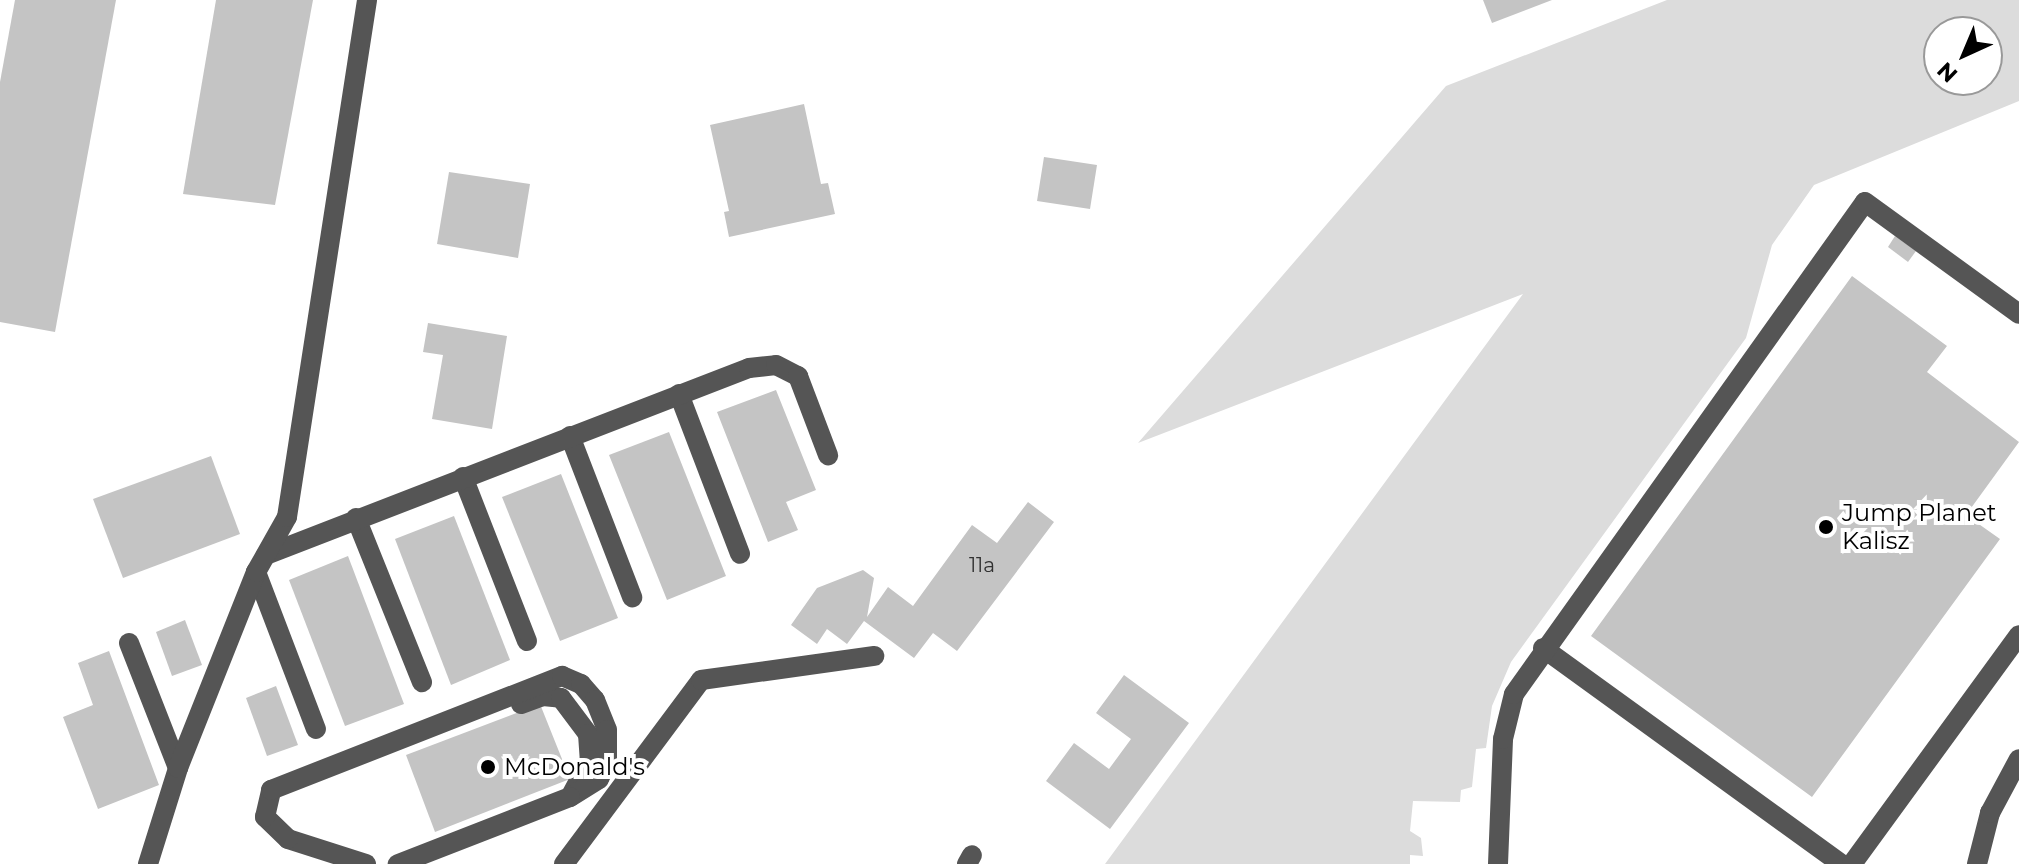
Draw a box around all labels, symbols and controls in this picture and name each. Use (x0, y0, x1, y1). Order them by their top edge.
north arrow (1923, 16, 2003, 96)
text: N (1932, 56, 1963, 88)
place label: Jump Planet Kalisz (1842, 499, 1996, 555)
marker: Jump Planet Kalisz (1817, 518, 1835, 536)
house number: 11a (969, 553, 995, 577)
place label: McDonald's (504, 753, 645, 781)
marker: McDonald's (479, 758, 497, 776)

